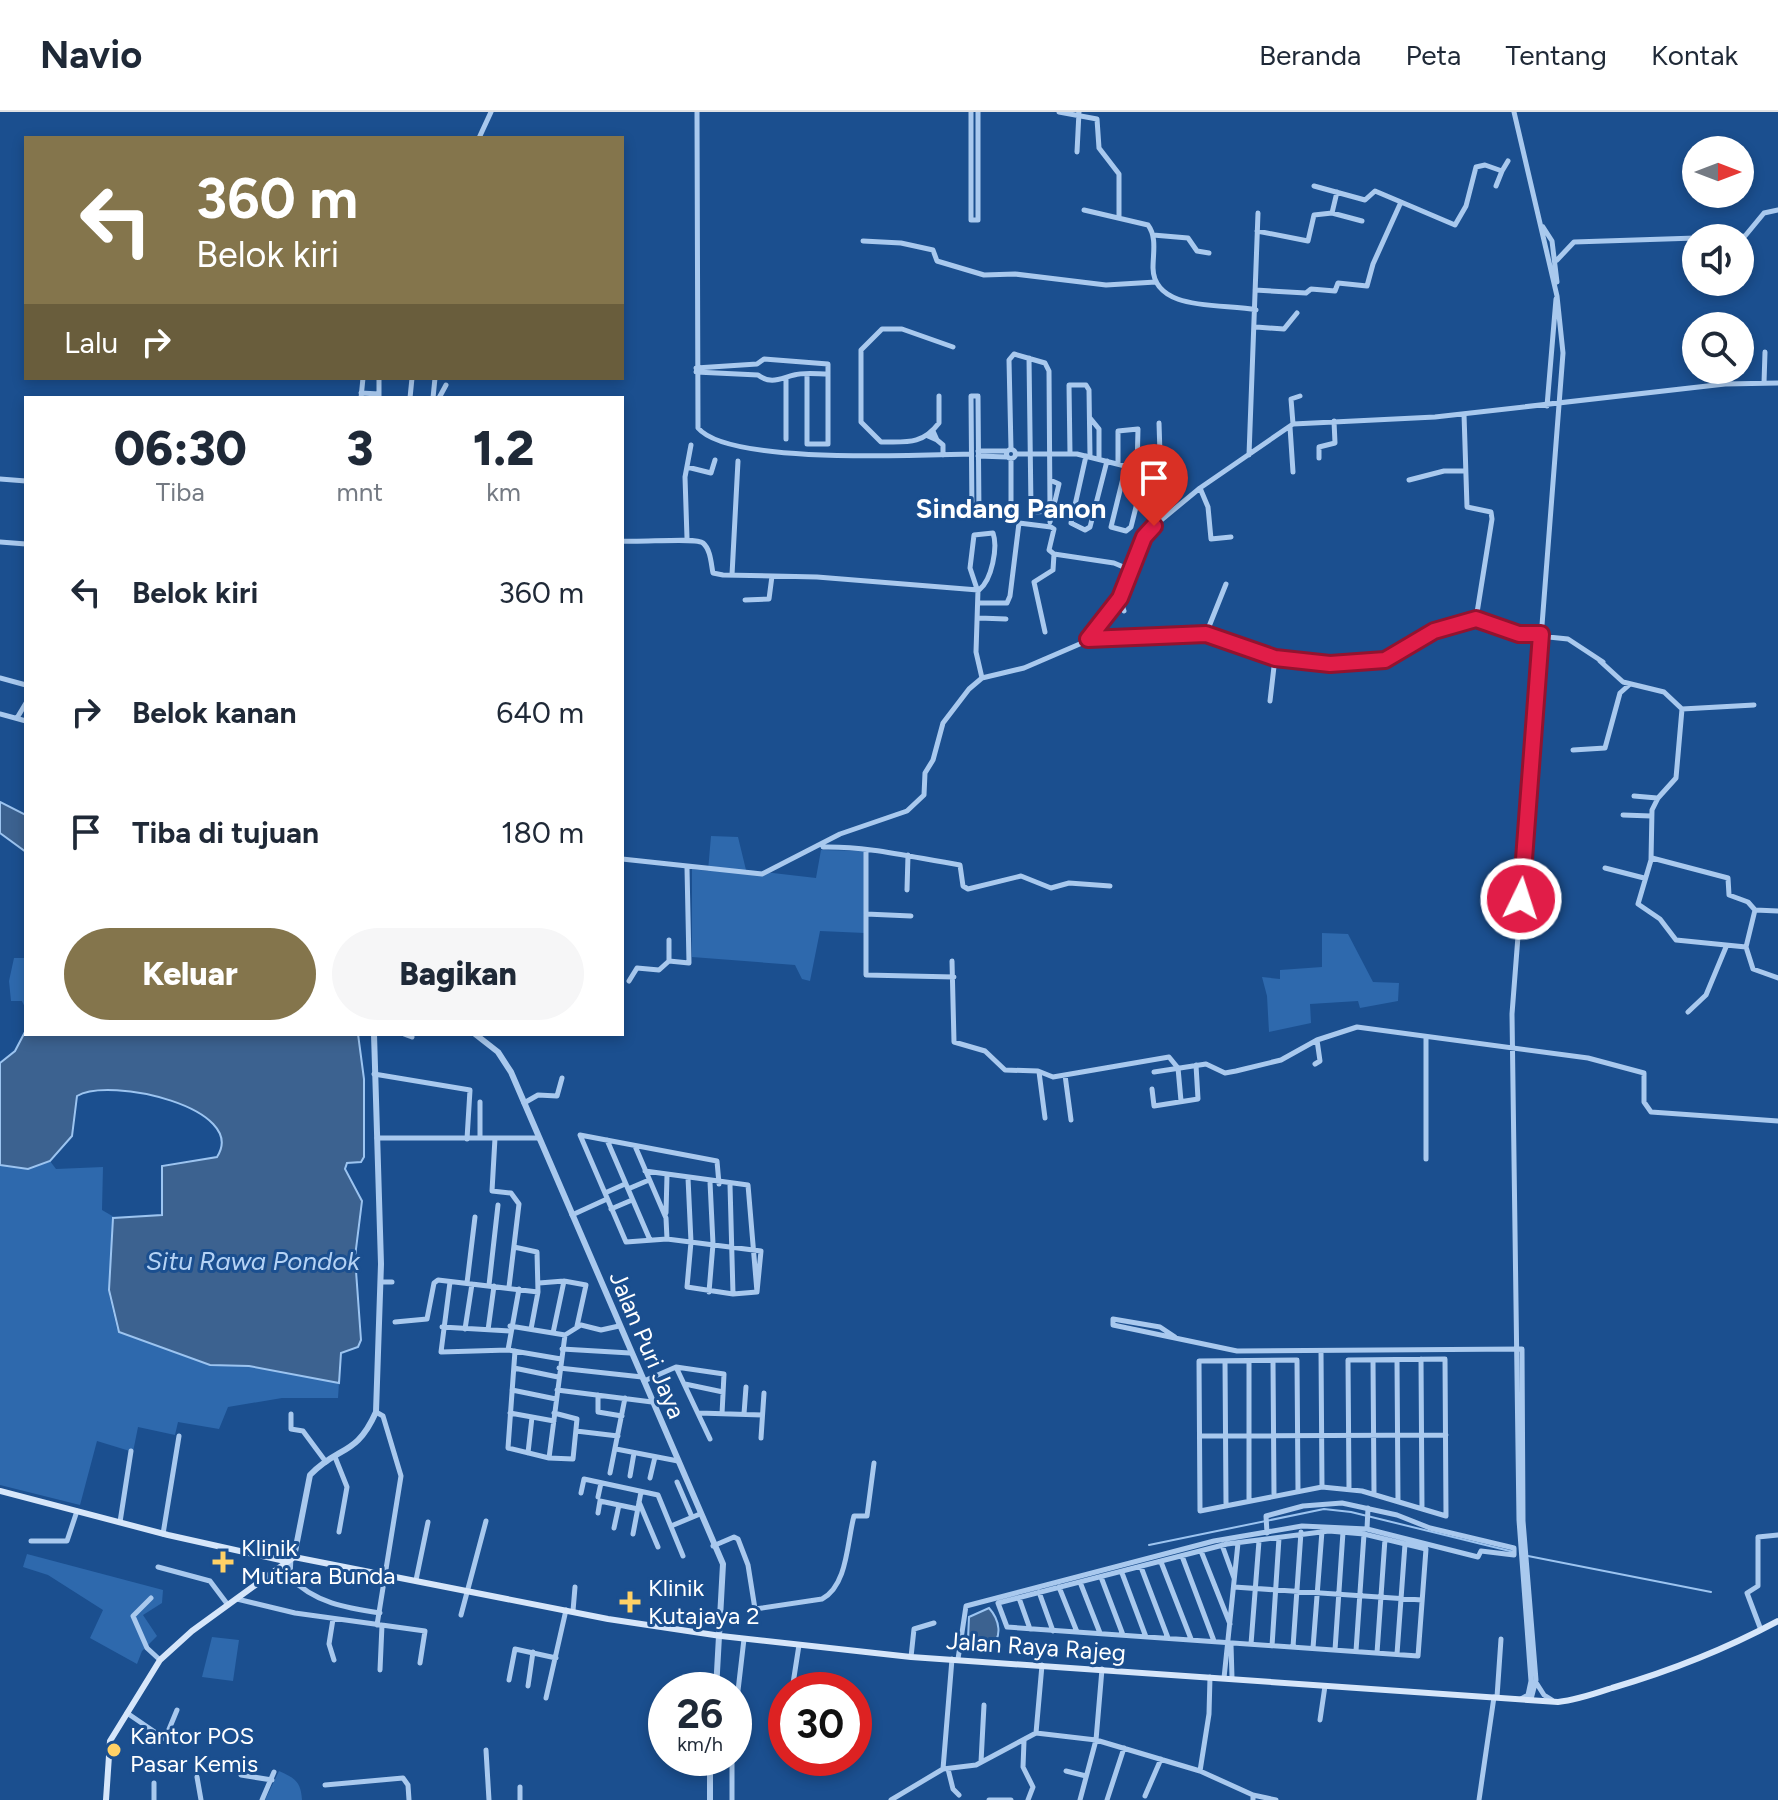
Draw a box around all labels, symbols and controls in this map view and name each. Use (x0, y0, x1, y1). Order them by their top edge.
text: Navio (40, 32, 142, 78)
text: Beranda (1259, 38, 1361, 72)
text: Peta (1405, 38, 1461, 72)
text: Tentang (1505, 38, 1607, 72)
text: Kontak (1651, 38, 1738, 72)
north arrow (1682, 136, 1754, 208)
map controls (1682, 136, 1754, 384)
text: 360 m (196, 165, 358, 232)
icon: left (64, 168, 168, 272)
button: sound (1682, 224, 1754, 296)
text: Belok kiri (196, 233, 339, 276)
button: search (1682, 312, 1754, 384)
icon: right (134, 320, 178, 364)
text: Lalu (64, 324, 118, 361)
text: 06:30 (114, 419, 247, 477)
text: 3 (346, 419, 373, 477)
text: 1.2 (473, 419, 534, 477)
pin (1120, 444, 1188, 526)
icon: arrive (1132, 456, 1176, 500)
text: Tiba (156, 476, 205, 508)
text: mnt (337, 476, 383, 508)
text: km (486, 476, 521, 508)
district label: Sindang Panon (916, 491, 1106, 525)
icon: left (64, 570, 108, 614)
text: Belok kiri (132, 574, 258, 611)
text: 360 m (499, 574, 584, 611)
icon: right (64, 690, 108, 734)
text: Belok kanan (132, 694, 297, 731)
text: 640 m (496, 694, 584, 731)
icon: arrive (64, 810, 108, 854)
text: Tiba di tujuan (132, 814, 319, 851)
text: 180 m (501, 814, 584, 851)
position arrow (1479, 857, 1563, 941)
button: Keluar (64, 928, 316, 1020)
button: Bagikan (332, 928, 584, 1020)
water label: Situ Rawa Pondok (146, 1245, 361, 1277)
street label: Jalan Puri Jaya (603, 1267, 692, 1423)
place label: Klinik Mutiara Bunda (241, 1533, 396, 1590)
marker: Klinik Mutiara Bunda (212, 1551, 234, 1573)
place label: Klinik Kutajaya 2 (648, 1573, 760, 1630)
marker: Klinik Kutajaya 2 (619, 1591, 641, 1613)
street label: Jalan Raya Rajeg (945, 1626, 1127, 1667)
speed limit sign: 30 (768, 1672, 872, 1776)
text: 26 (677, 1690, 723, 1738)
place label: Kantor POS Pasar Kemis (130, 1721, 258, 1778)
text: km/h (677, 1732, 723, 1756)
marker: Kantor POS Pasar Kemis (105, 1741, 123, 1759)

